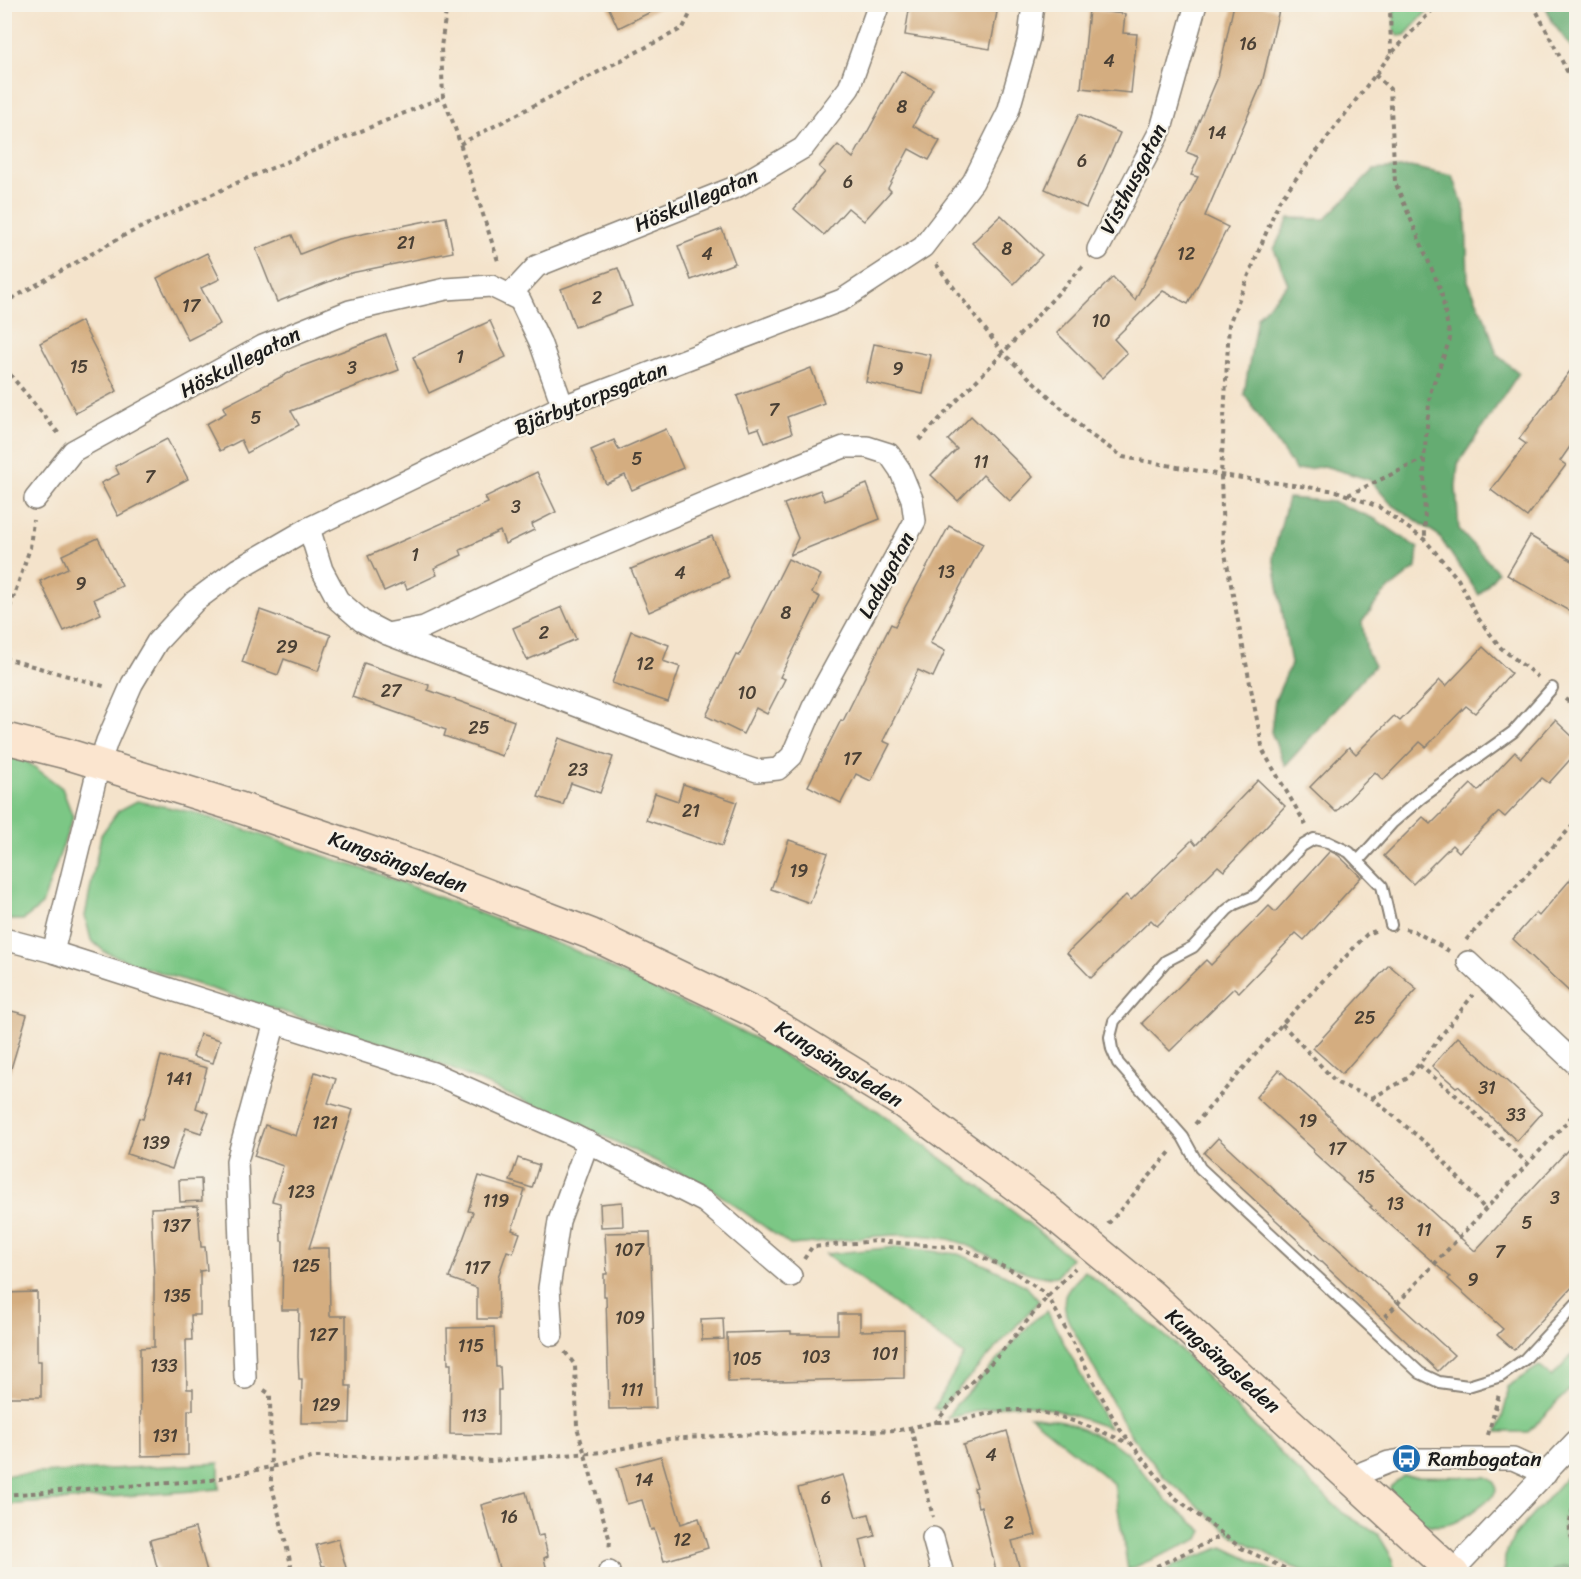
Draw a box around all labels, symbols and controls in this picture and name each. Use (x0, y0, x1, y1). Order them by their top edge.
house number: 16 (1239, 28, 1257, 60)
house number: 4 (1103, 45, 1115, 77)
house number: 8 (897, 91, 908, 123)
street label: Visthusgatan (1089, 117, 1177, 241)
house number: 14 (1208, 117, 1226, 149)
house number: 6 (1077, 145, 1087, 177)
street label: Höskullegatan (628, 157, 764, 243)
house number: 6 (843, 166, 853, 198)
house number: 21 (397, 227, 415, 259)
house number: 8 (1002, 233, 1013, 265)
house number: 4 (701, 238, 713, 270)
house number: 12 (1177, 238, 1195, 270)
house number: 2 (592, 282, 602, 314)
house number: 17 (182, 290, 202, 322)
house number: 10 (1091, 305, 1111, 337)
street label: Höskullegatan (173, 315, 307, 409)
house number: 1 (456, 341, 464, 373)
street label: Bjärbytorpsgatan (508, 350, 674, 446)
house number: 15 (70, 351, 88, 383)
house number: 3 (347, 352, 357, 384)
house number: 9 (892, 353, 904, 385)
house number: 7 (769, 394, 781, 426)
house number: 5 (251, 402, 262, 434)
house number: 5 (632, 443, 643, 475)
house number: 11 (973, 446, 989, 478)
house number: 7 (145, 461, 157, 493)
house number: 3 (511, 491, 521, 523)
street label: Ladugatan (847, 525, 925, 625)
house number: 1 (411, 539, 419, 571)
house number: 13 (937, 556, 955, 588)
house number: 4 (674, 557, 686, 589)
house number: 9 (75, 568, 87, 600)
house number: 8 (781, 597, 792, 629)
house number: 2 (539, 617, 549, 649)
house number: 29 (276, 631, 298, 663)
house number: 12 (636, 648, 654, 680)
house number: 27 (381, 675, 403, 707)
house number: 10 (737, 677, 757, 709)
house number: 25 (468, 712, 490, 744)
house number: 17 (843, 743, 863, 775)
house number: 23 (568, 754, 588, 786)
house number: 21 (682, 795, 700, 827)
street label: Kungsängsleden (323, 819, 473, 905)
house number: 19 (790, 855, 808, 887)
house number: 25 (1354, 1002, 1376, 1034)
street label: Kungsängsleden (767, 1009, 911, 1119)
house number: 141 (166, 1063, 193, 1095)
house number: 31 (1478, 1072, 1496, 1104)
house number: 33 (1506, 1099, 1526, 1131)
house number: 19 (1299, 1105, 1317, 1137)
house number: 121 (312, 1107, 338, 1139)
house number: 139 (142, 1127, 170, 1159)
house number: 17 (1328, 1133, 1348, 1165)
house number: 15 (1357, 1161, 1375, 1193)
house number: 123 (287, 1176, 315, 1208)
house number: 3 (1550, 1182, 1560, 1214)
house number: 119 (483, 1185, 509, 1217)
house number: 13 (1386, 1188, 1404, 1220)
house number: 5 (1522, 1207, 1533, 1239)
house number: 137 (162, 1210, 192, 1242)
house number: 11 (1416, 1214, 1432, 1246)
house number: 107 (614, 1234, 645, 1266)
house number: 7 (1495, 1236, 1507, 1268)
house number: 125 (291, 1250, 321, 1282)
house number: 117 (464, 1252, 492, 1284)
house number: 9 (1467, 1264, 1479, 1296)
house number: 135 (163, 1280, 191, 1312)
street label: Kungsängsleden (1156, 1298, 1290, 1424)
house number: 109 (615, 1302, 645, 1334)
house number: 127 (309, 1319, 339, 1351)
house number: 115 (458, 1330, 484, 1362)
house number: 101 (872, 1338, 899, 1370)
house number: 103 (802, 1341, 831, 1373)
house number: 105 (732, 1343, 762, 1375)
house number: 133 (150, 1350, 178, 1382)
house number: 111 (620, 1374, 644, 1406)
house number: 129 (311, 1389, 341, 1421)
house number: 113 (461, 1400, 487, 1432)
house number: 131 (152, 1420, 178, 1452)
house number: 4 (985, 1439, 997, 1471)
place label: Rambogatan (1428, 1440, 1541, 1478)
bus stop icon: Rambogatan (1391, 1443, 1423, 1475)
house number: 14 (635, 1464, 653, 1496)
house number: 6 (821, 1482, 831, 1514)
house number: 16 (500, 1501, 518, 1533)
house number: 2 (1004, 1507, 1014, 1539)
house number: 12 (673, 1524, 691, 1556)

